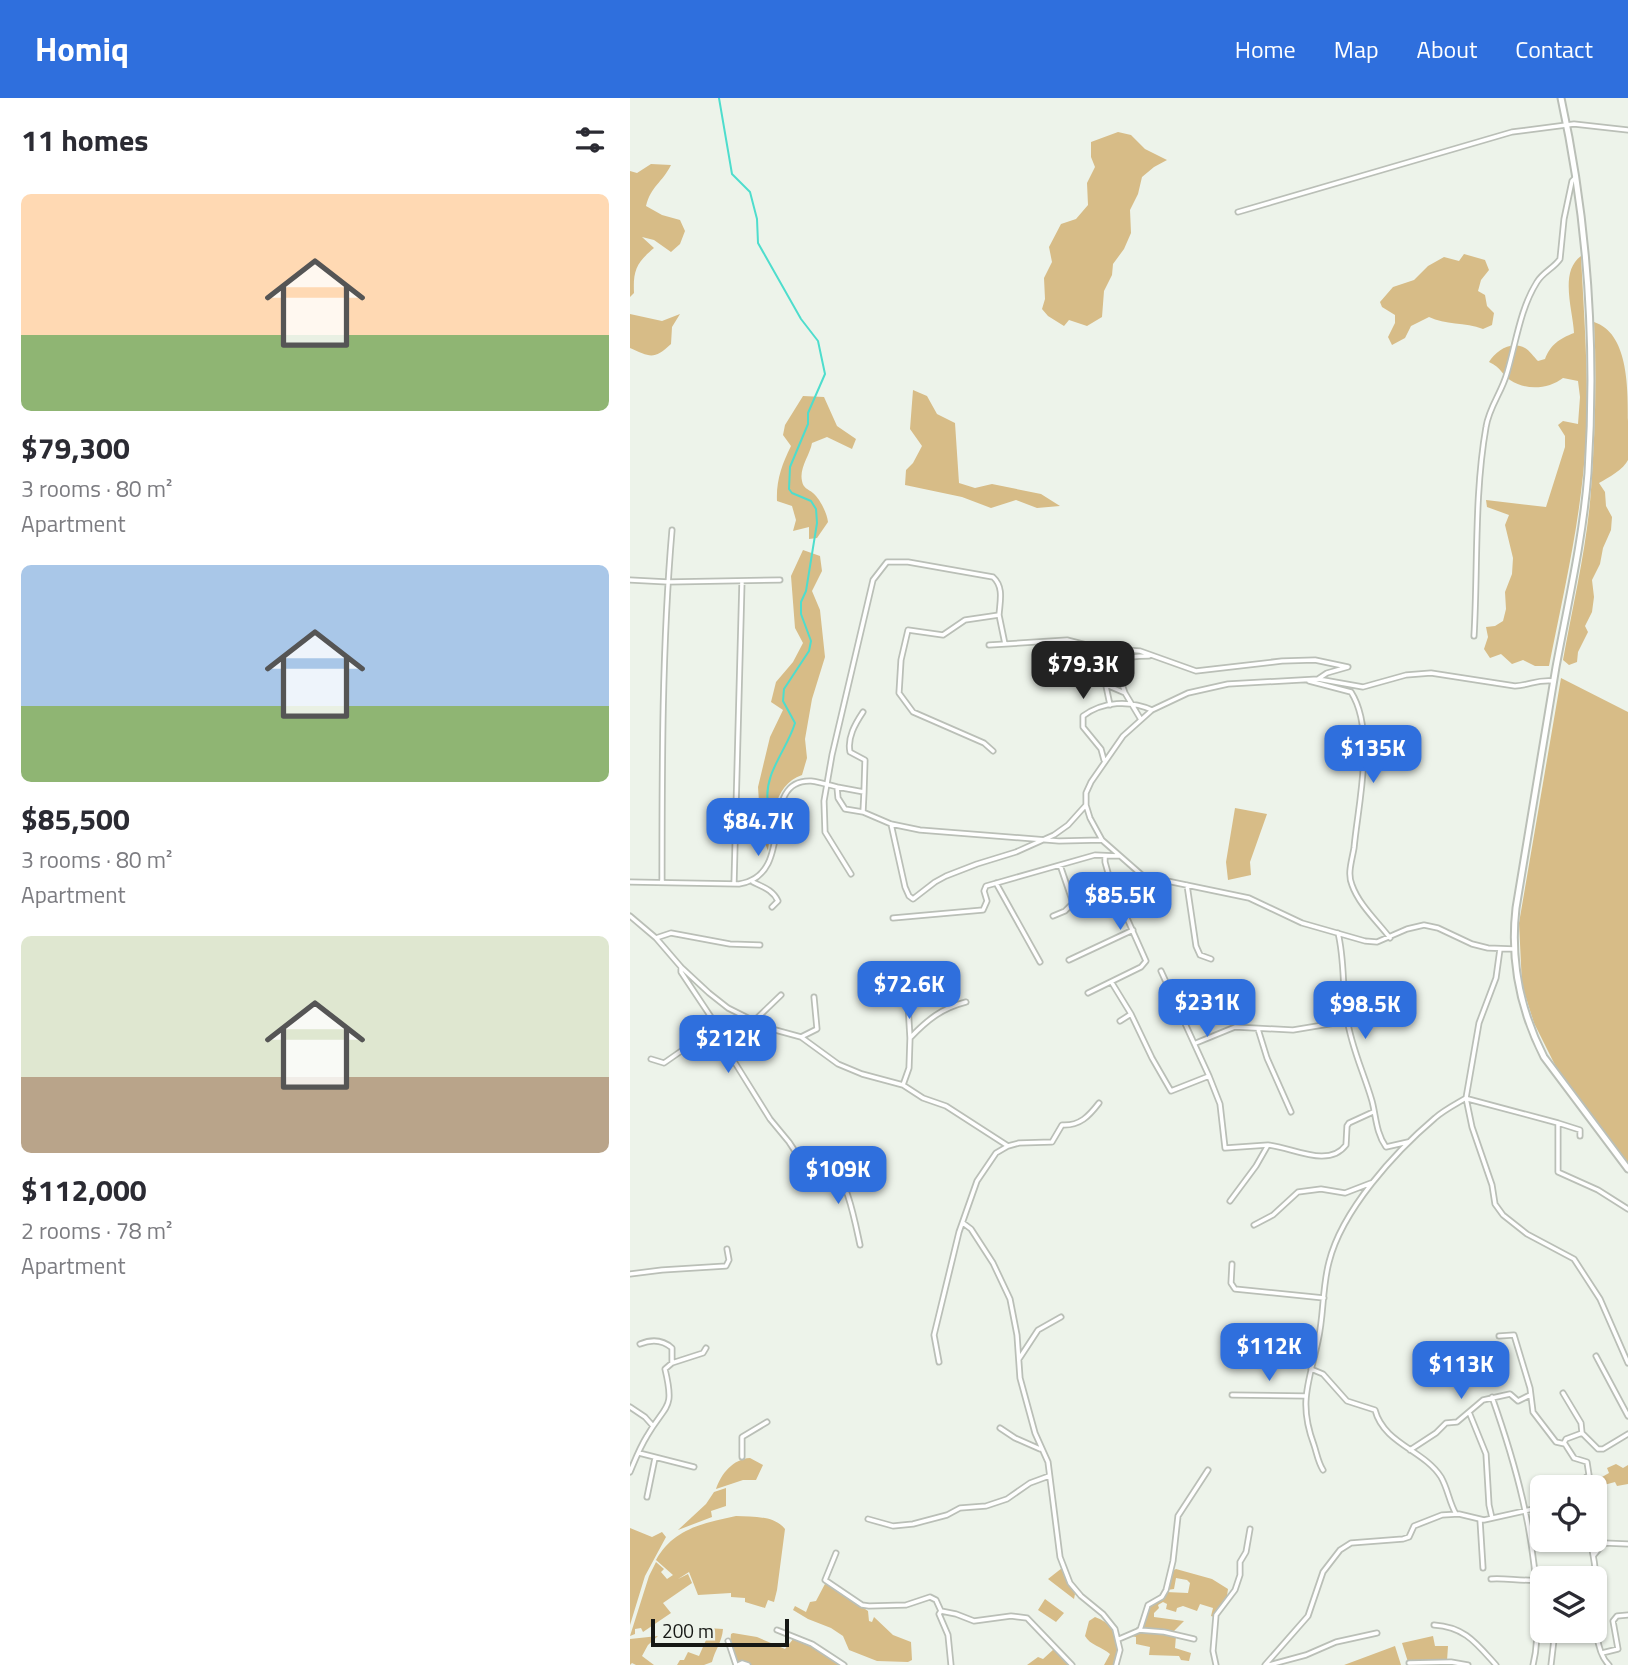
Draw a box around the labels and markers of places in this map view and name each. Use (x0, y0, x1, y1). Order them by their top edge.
pin: $79.3K (1026, 642, 1140, 701)
pin: $135K (1324, 726, 1422, 785)
pin: $84.7K (701, 798, 815, 858)
pin: $85.5K (1063, 872, 1177, 932)
pin: $72.6K (852, 962, 966, 1021)
pin: $231K (1158, 979, 1256, 1039)
pin: $98.5K (1308, 982, 1422, 1041)
pin: $212K (679, 1016, 777, 1075)
pin: $109K (789, 1146, 887, 1206)
pin: $112K (1220, 1324, 1318, 1383)
pin: $113K (1412, 1342, 1510, 1401)

